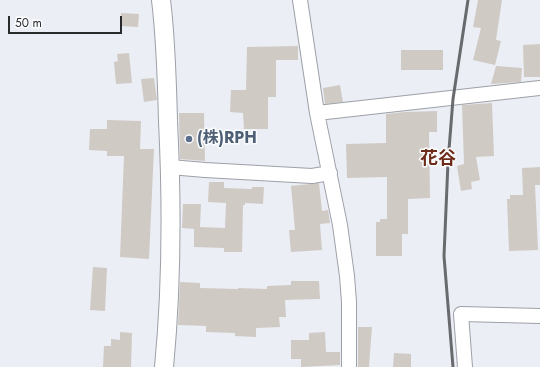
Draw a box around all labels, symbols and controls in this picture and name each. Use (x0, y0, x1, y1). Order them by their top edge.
scale bar (10, 8, 124, 34)
text: 50 m (15, 14, 42, 32)
place label: (株)RPH (197, 129, 257, 149)
marker: (株)RPH (184, 134, 194, 144)
district label: 花谷 (420, 149, 456, 171)

